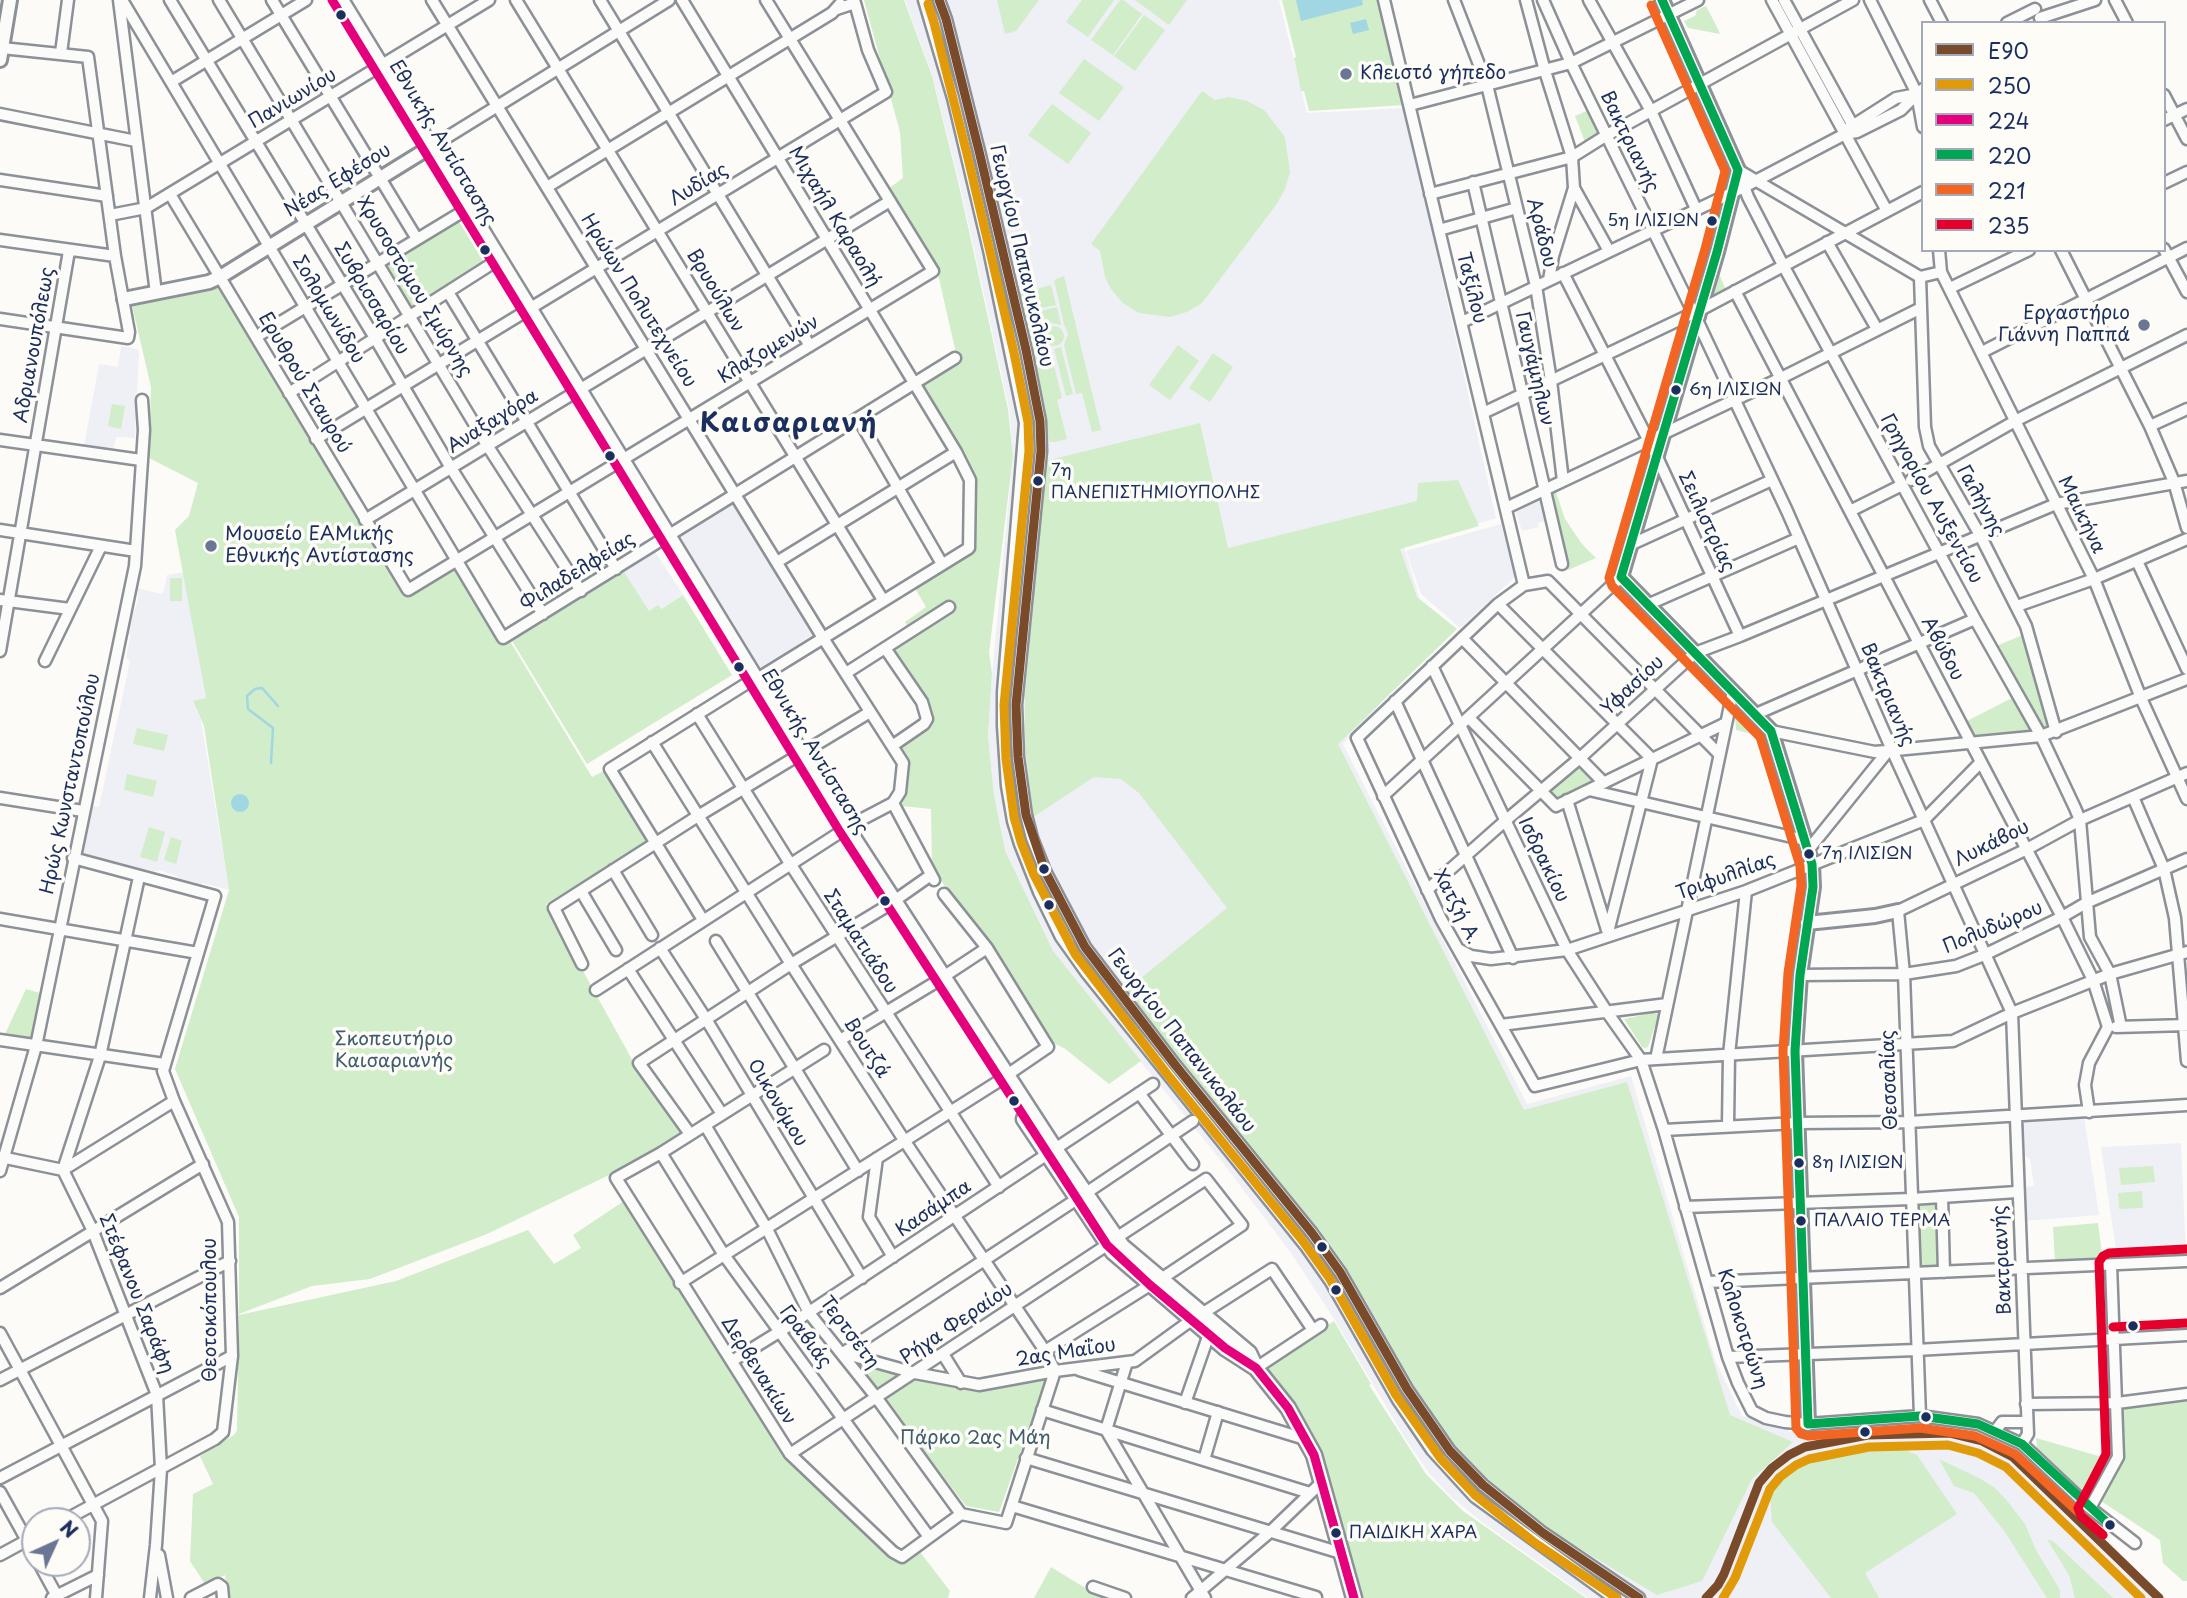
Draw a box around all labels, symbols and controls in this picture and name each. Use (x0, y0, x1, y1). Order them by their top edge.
unlabelled marker (334, 8, 348, 22)
legend (1921, 21, 2166, 252)
text: Ε90 (1988, 34, 2029, 66)
street label: Εθνικής Αντίστασης (384, 56, 500, 230)
place label: Κλειστό γήπεδο (1360, 63, 1506, 85)
street label: Πανιωνίου (245, 64, 341, 134)
marker: Κλειστό γήπεδο (1338, 66, 1354, 82)
text: 250 (1988, 69, 2031, 101)
street label: Βακτριανής (1595, 88, 1663, 196)
text: 224 (1988, 104, 2030, 136)
street label: Νέας Εφέσου (281, 139, 395, 223)
text: 220 (1988, 139, 2031, 171)
street label: Μιχαήλ Καραολή (783, 143, 885, 291)
street label: Γεωργίου Παπανικολάου (984, 143, 1058, 369)
street label: Λυδίας (666, 159, 732, 211)
text: 221 (1988, 174, 2026, 206)
street label: Χρυσοστόμου Σμύρνης (351, 193, 477, 381)
street label: Αράδου (1521, 196, 1561, 270)
text: 235 (1988, 209, 2029, 241)
street label: Ηρώων Πολυτεχνείου (575, 210, 701, 392)
place label: 5η ΙΛΙΣΙΩΝ (1607, 211, 1699, 231)
marker: 5η ΙΛΙΣΙΩΝ (1705, 214, 1719, 228)
street label: Συβρισσαρίου (329, 239, 413, 359)
unlabelled marker (478, 243, 492, 257)
street label: Βρυούλων (681, 245, 749, 337)
street label: Ταξίλου (1451, 250, 1491, 326)
street label: Σολομωνίδου (287, 252, 369, 368)
street label: Αδριανουπόλεως (10, 265, 60, 425)
place label: Εργαστήριο Γιάννη Παππά (1998, 303, 2130, 347)
street label: Ερυθρού Σταυρού (253, 308, 355, 458)
street label: Γαυγάμηλων (1510, 310, 1558, 428)
street label: Κλαζομενών (714, 311, 824, 389)
marker: Εργαστήριο Γιάννη Παππά (2136, 317, 2152, 333)
place label: 6η ΙΛΙΣΙΩΝ (1689, 380, 1782, 400)
marker: 6η ΙΛΙΣΙΩΝ (1669, 383, 1683, 397)
street label: Αναξαγόρα (443, 385, 543, 459)
district label: Καισαριανή (701, 409, 877, 441)
street label: Γρηγορίου Αυξεντίου (1875, 410, 1987, 588)
unlabelled marker (603, 449, 617, 463)
place label: 7η ΠΑΝΕΠΙΣΤΗΜΙΟΥΠΟΛΗΣ (1051, 461, 1260, 501)
street label: Γαλήνης (1951, 462, 2009, 540)
street label: Σειλιστρίας (1673, 468, 1739, 576)
street label: Μαικήνα (2052, 473, 2110, 557)
marker: 7η ΠΑΝΕΠΙΣΤΗΜΙΟΥΠΟΛΗΣ (1031, 474, 1045, 488)
place label: Μουσείο ΕΑΜικής Εθνικής Αντίστασης (225, 524, 414, 568)
street label: Φιλαδελφείας (517, 528, 639, 616)
marker: Μουσείο ΕΑΜικής Εθνικής Αντίστασης (203, 538, 219, 554)
street label: Αβύδου (1916, 613, 1968, 685)
street label: Βακτριανής (1855, 640, 1919, 750)
street label: Υφασίου (1597, 651, 1669, 721)
unlabelled marker (732, 660, 746, 674)
street label: Εθνικής Αντίστασης (756, 665, 872, 839)
street label: Ηρώς Κωνσταντοπούλου (36, 671, 106, 897)
street label: Ισδρακίου (1513, 814, 1573, 906)
street label: Λυκάβου (1951, 816, 2033, 872)
place label: 7η ΙΛΙΣΙΩΝ (1822, 844, 1912, 864)
marker: 7η ΙΛΙΣΙΩΝ (1802, 847, 1816, 861)
street label: Τριφυλλίας (1673, 849, 1779, 905)
unlabelled marker (1037, 862, 1051, 876)
street label: Χατζή Α. (1427, 866, 1485, 948)
street label: Σταματιάδου (818, 886, 902, 998)
unlabelled marker (878, 894, 892, 908)
street label: Πολυδώρου (1940, 897, 2046, 959)
unlabelled marker (1042, 898, 1056, 912)
street label: Γεωργίου Παπανικολάου (1102, 944, 1260, 1138)
street label: Βουτζά (838, 1013, 894, 1083)
park label: Σκοπευτήριο Καισαριανής (335, 1029, 453, 1073)
street label: Θεσσαλίας (1877, 1029, 1903, 1131)
street label: Οικονόμου (742, 1055, 812, 1151)
unlabelled marker (1007, 1094, 1021, 1108)
place label: 8η ΙΛΙΣΙΩΝ (1812, 1153, 1903, 1173)
marker: 8η ΙΛΙΣΙΩΝ (1792, 1156, 1806, 1170)
street label: Κασάμπα (892, 1176, 976, 1242)
street label: Βακτριανής (1989, 1205, 2017, 1315)
street label: Στέφανου Σαράφη (94, 1211, 178, 1377)
place label: ΠΑΛΑΙΟ ΤΕΡΜΑ (1814, 1211, 1950, 1231)
marker: ΠΑΛΑΙΟ ΤΕΡΜΑ (1794, 1214, 1808, 1228)
street label: Θεοτοκόπουλου (200, 1238, 222, 1382)
unlabelled marker (1315, 1240, 1329, 1254)
street label: Κολοκοτρώνη (1712, 1266, 1772, 1392)
street label: Ρήγα Φεραίου (897, 1278, 1017, 1370)
unlabelled marker (1329, 1283, 1343, 1297)
street label: Τερτσέτη (814, 1292, 884, 1374)
street label: Γραβιάς (774, 1301, 836, 1373)
street label: Δερβενακίων (716, 1313, 800, 1429)
unlabelled marker (2126, 1319, 2140, 1333)
street label: 2ας Μαΐου (1014, 1334, 1118, 1372)
unlabelled marker (1919, 1410, 1933, 1424)
unlabelled marker (1858, 1425, 1872, 1439)
park label: Πάρκο 2ας Μάη (899, 1428, 1051, 1450)
north arrow (21, 1507, 91, 1577)
text: N (54, 1513, 85, 1544)
unlabelled marker (2103, 1518, 2117, 1532)
place label: ΠΑΙΔΙΚΗ ΧΑΡΑ (1349, 1523, 1477, 1543)
marker: ΠΑΙΔΙΚΗ ΧΑΡΑ (1329, 1526, 1343, 1540)

